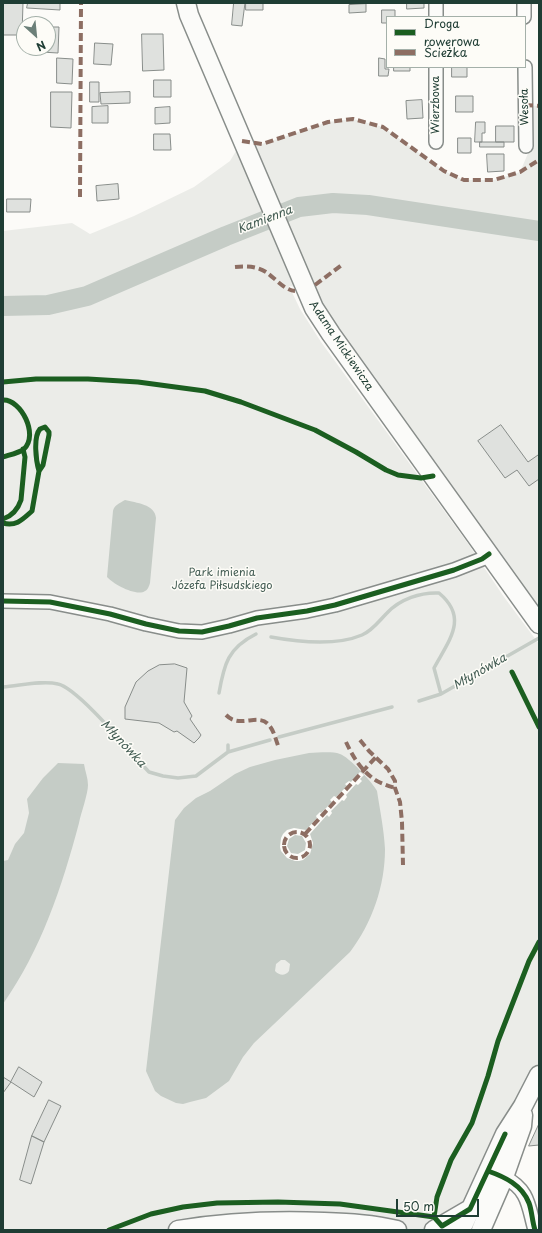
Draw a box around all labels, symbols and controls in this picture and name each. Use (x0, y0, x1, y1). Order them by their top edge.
text: Droga rowerowa (424, 14, 480, 50)
north arrow (16, 16, 56, 56)
legend (386, 16, 526, 68)
text: N (33, 37, 49, 56)
text: Ścieżka (424, 43, 467, 61)
street label: Wierzbowa (429, 76, 443, 134)
street label: Wesoła (518, 88, 532, 126)
water label: Kamienna (236, 203, 294, 237)
street label: Adama Mickiewicza (306, 299, 376, 393)
park label: Park imienia Józefa Piłsudskiego (171, 566, 273, 592)
water label: Młynówka (451, 651, 509, 693)
water label: Młynówka (98, 717, 148, 771)
scale bar (398, 1191, 481, 1217)
text: 50 m (403, 1197, 434, 1215)

